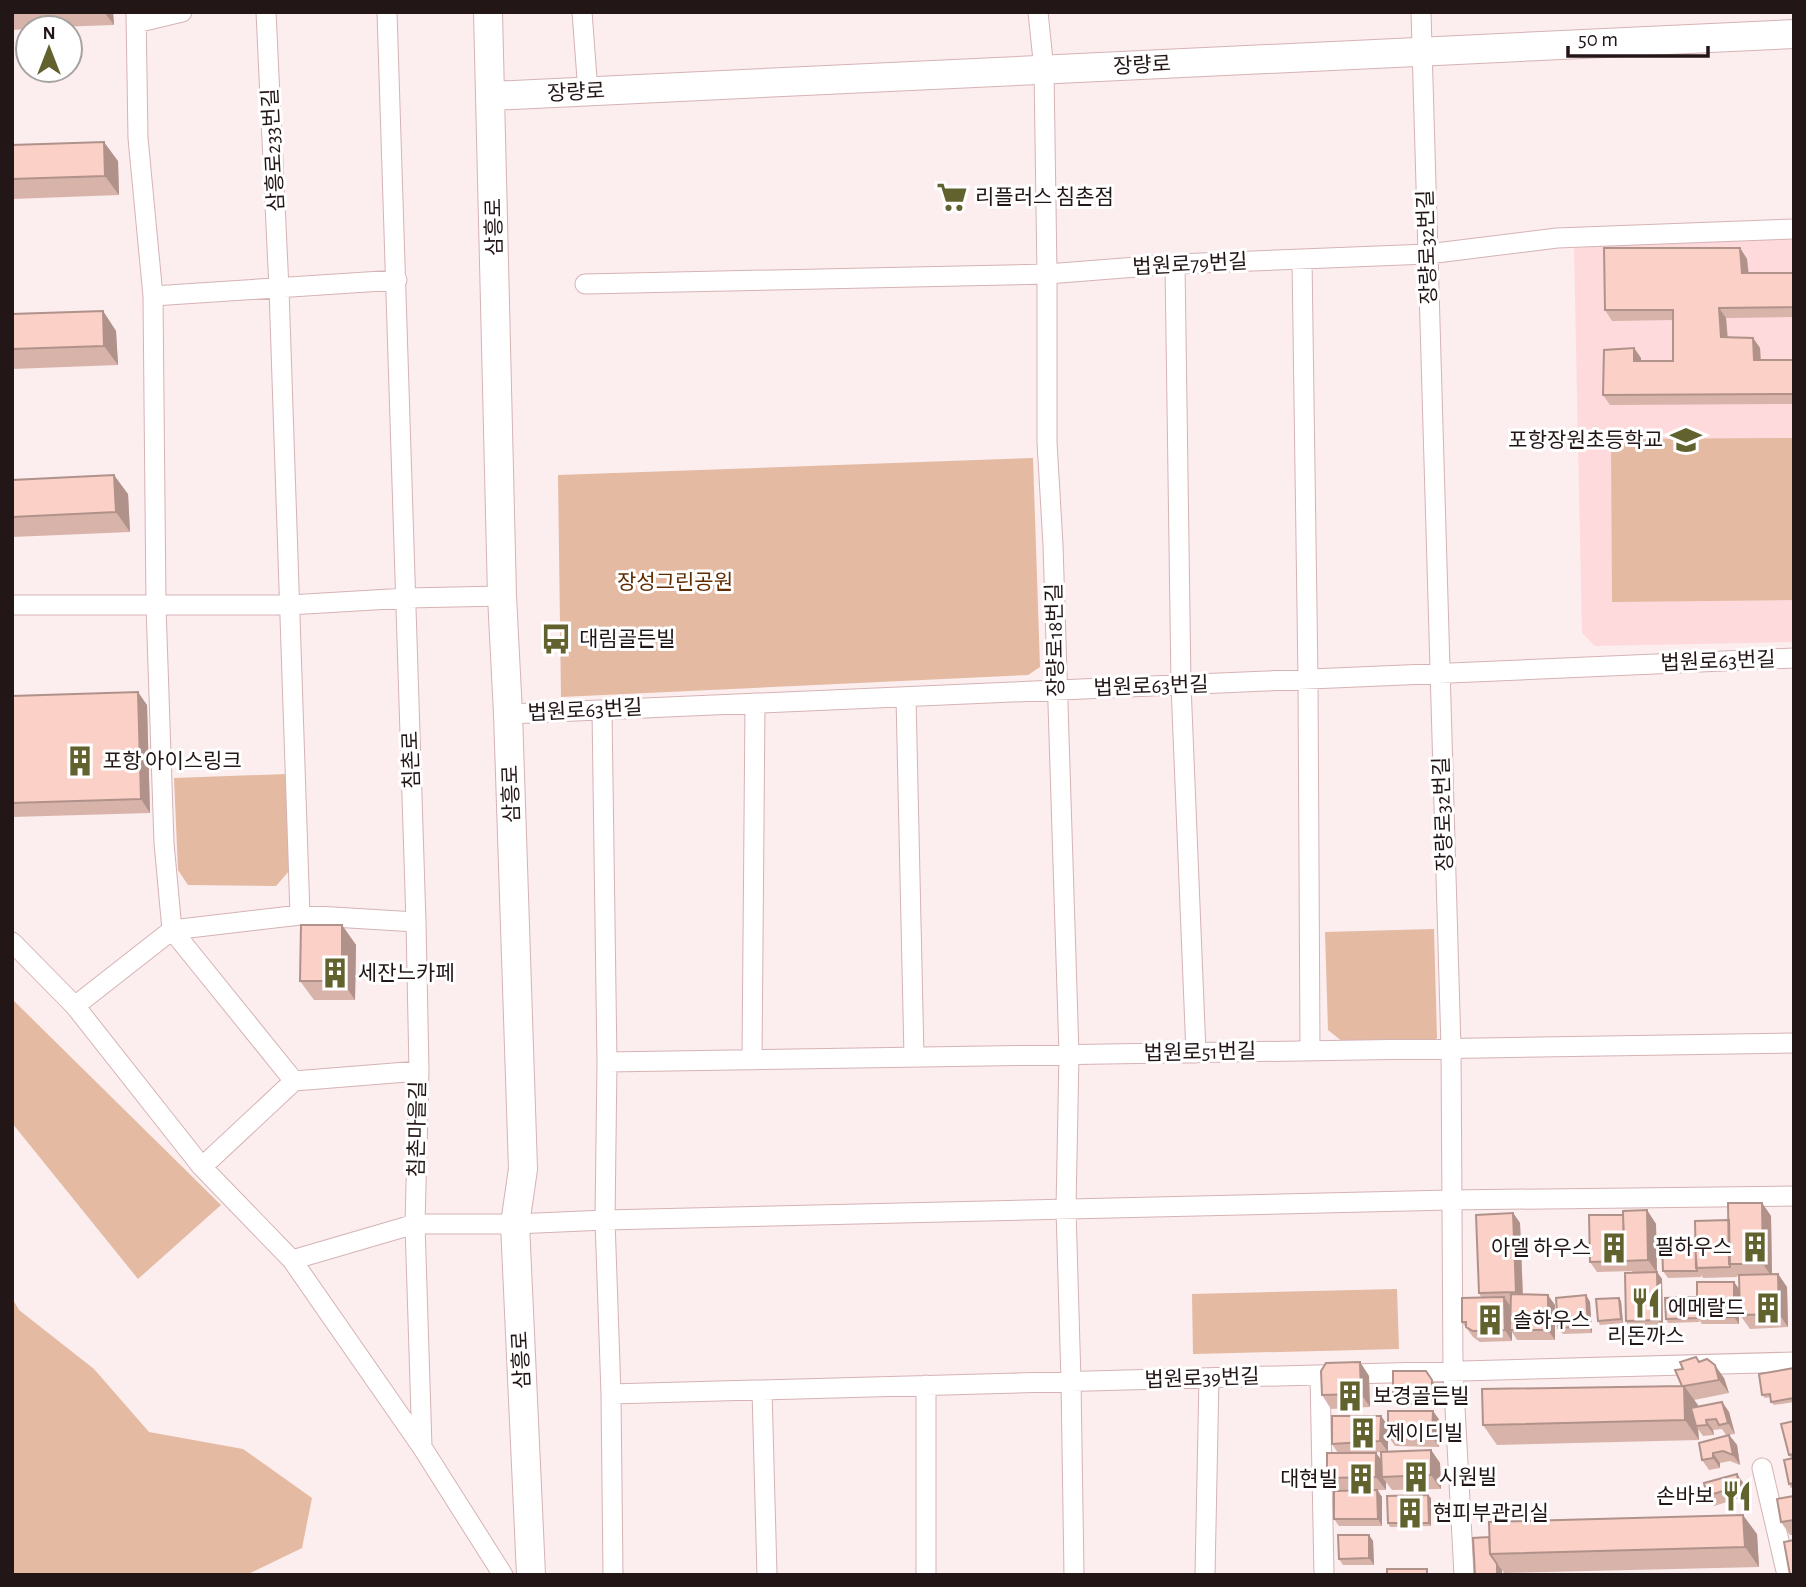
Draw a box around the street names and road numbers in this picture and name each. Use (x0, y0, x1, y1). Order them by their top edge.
street label: 장량로 (1112, 52, 1172, 78)
street label: 장량로 (546, 79, 606, 105)
street label: 삼흥로233번길 (259, 88, 287, 212)
street label: 장량로32번길 (1414, 189, 1440, 305)
street label: 삼흥로 (482, 198, 506, 256)
street label: 법원로79번길 (1132, 250, 1248, 278)
street label: 장량로18번길 (1043, 583, 1067, 697)
street label: 법원로63번길 (1660, 648, 1776, 674)
street label: 법원로63번길 (1093, 673, 1209, 699)
street label: 법원로63번길 (527, 696, 643, 724)
street label: 침촌로 (399, 731, 423, 789)
street label: 장량로32번길 (1430, 756, 1456, 872)
street label: 삼흥로 (499, 765, 523, 823)
street label: 법원로51번길 (1144, 1040, 1256, 1064)
street label: 침촌마을길 (405, 1081, 429, 1177)
street label: 삼흥로 (508, 1330, 534, 1390)
street label: 법원로39번길 (1144, 1365, 1260, 1391)

